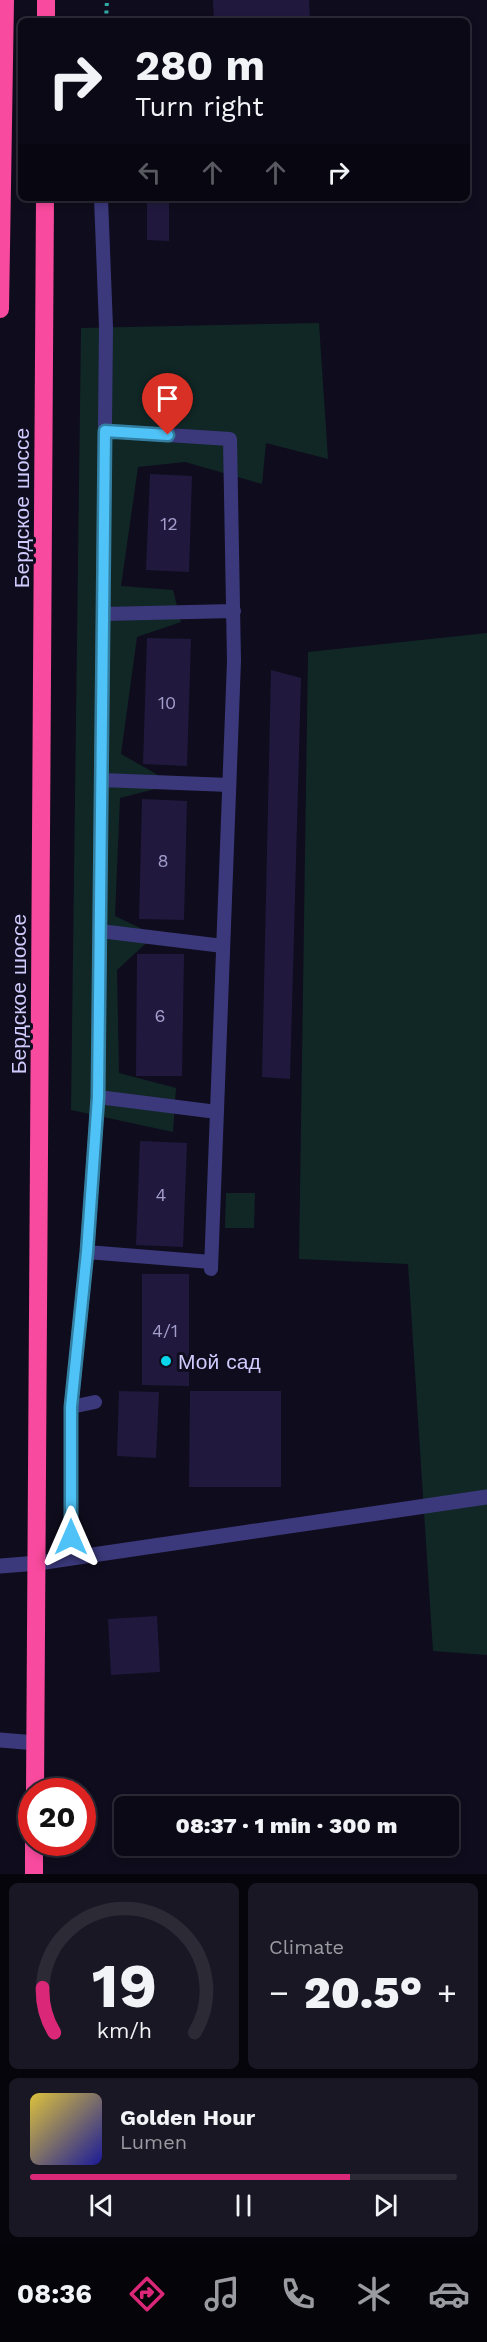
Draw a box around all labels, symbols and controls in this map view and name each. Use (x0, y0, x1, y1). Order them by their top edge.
text: 280 m (135, 41, 265, 90)
icon: right (36, 42, 114, 120)
text: Turn right (135, 91, 264, 123)
icon: left (133, 156, 166, 189)
icon: ahead (196, 156, 229, 189)
icon: ahead (259, 156, 292, 189)
icon: right (322, 156, 355, 189)
pin (142, 373, 193, 435)
icon: arrive (151, 382, 184, 415)
street label: Бердское шоссе (9, 428, 34, 588)
house number: 12 (160, 513, 178, 534)
house number: 10 (158, 692, 176, 713)
house number: 8 (157, 850, 169, 871)
street label: Бердское шоссе (6, 914, 31, 1074)
house number: 6 (155, 1005, 165, 1026)
house number: 4 (156, 1184, 167, 1205)
house number: 4/1 (152, 1320, 178, 1341)
place label: Мой сад (178, 1349, 261, 1374)
marker: Мой сад (159, 1354, 173, 1368)
position arrow (39, 1505, 103, 1569)
speed limit sign: 20 (18, 1778, 96, 1856)
text: 08:37 · 1 min · 300 m (176, 1813, 397, 1838)
text: Climate (269, 1935, 344, 1959)
text: 19 (91, 1949, 157, 2022)
text: 20.5° (304, 1966, 422, 2019)
text: − (269, 1973, 289, 2012)
text: + (437, 1973, 457, 2012)
text: km/h (96, 2018, 152, 2043)
text: Golden Hour (120, 2105, 255, 2130)
text: Lumen (120, 2130, 187, 2154)
icon: previous (85, 2189, 118, 2222)
icon: pause (227, 2189, 260, 2222)
icon: next (369, 2189, 402, 2222)
icon: directions (126, 2273, 168, 2315)
icon: music (201, 2273, 243, 2315)
icon: phone (277, 2273, 319, 2315)
icon: climate (353, 2273, 395, 2315)
icon: car (428, 2273, 470, 2315)
text: 08:36 (17, 2278, 92, 2310)

